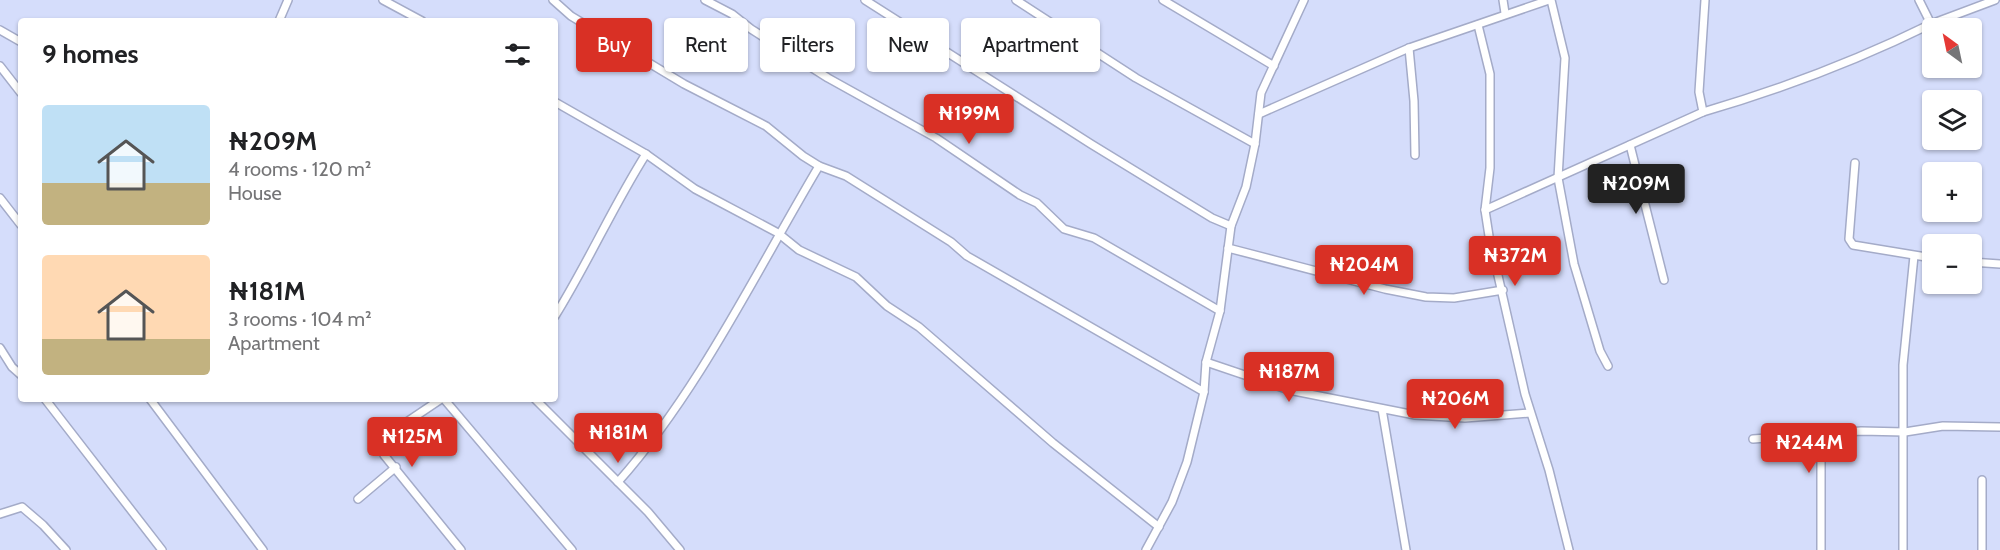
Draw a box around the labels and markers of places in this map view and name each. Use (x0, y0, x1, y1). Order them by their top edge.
pin: ₦199M (927, 94, 1011, 145)
pin: ₦209M (1594, 164, 1678, 215)
pin: ₦372M (1473, 236, 1557, 287)
pin: ₦204M (1322, 245, 1406, 296)
pin: ₦187M (1247, 352, 1331, 403)
pin: ₦206M (1413, 379, 1497, 430)
pin: ₦181M (576, 413, 660, 464)
pin: ₦125M (370, 417, 454, 468)
pin: ₦244M (1767, 423, 1851, 474)

